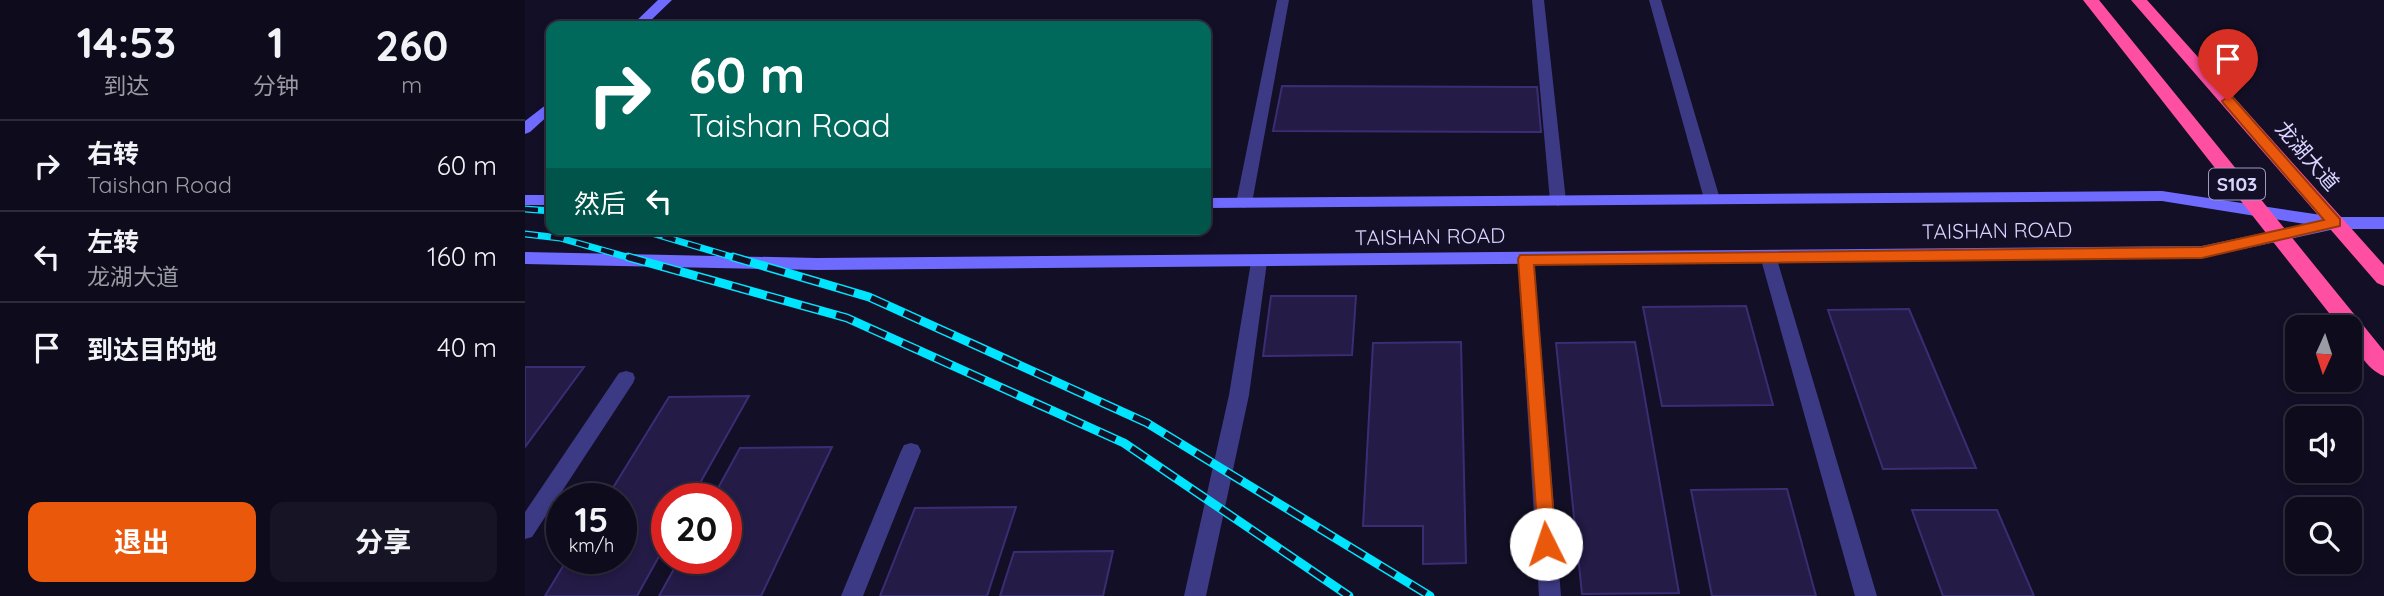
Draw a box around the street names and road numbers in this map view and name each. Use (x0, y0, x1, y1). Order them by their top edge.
street label: 龙湖大道 (2270, 115, 2345, 196)
road number: S103 (2209, 168, 2265, 200)
street label: TAISHAN ROAD (1922, 216, 2072, 244)
street label: TAISHAN ROAD (1355, 222, 1505, 250)

